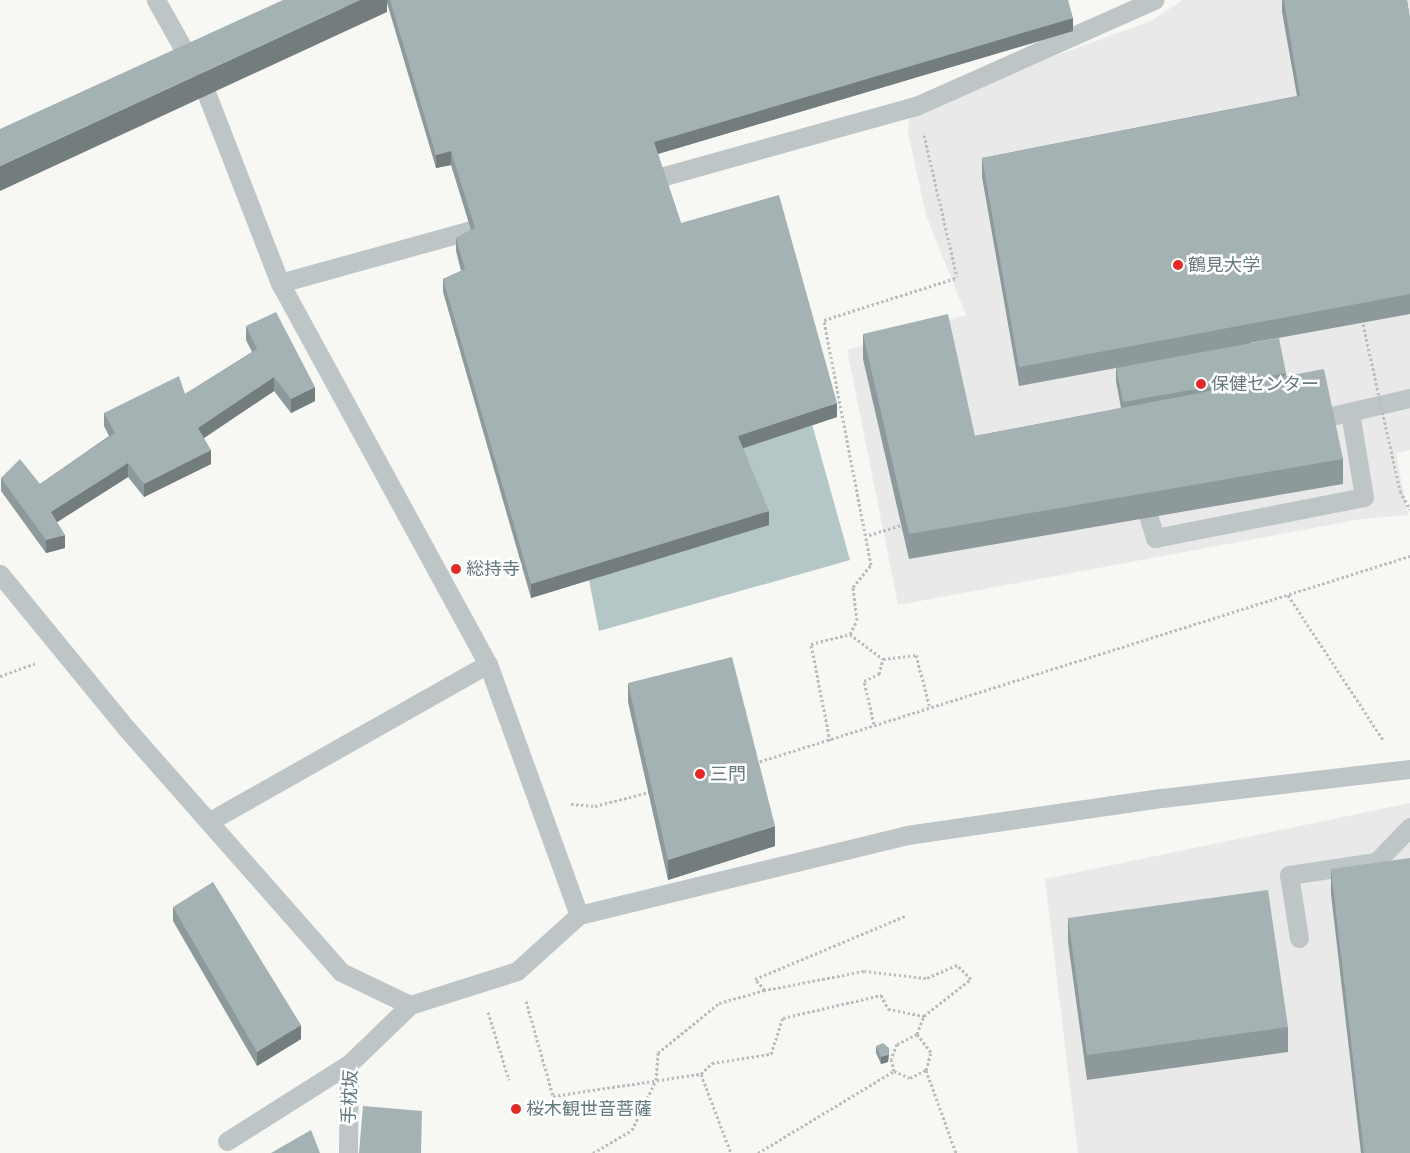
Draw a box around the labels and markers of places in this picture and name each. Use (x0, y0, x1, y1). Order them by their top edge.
place label: 鶴見大学 (1188, 254, 1260, 276)
marker: 鶴見大学 (1172, 259, 1184, 271)
place label: 保健センター (1211, 373, 1319, 395)
marker: 保健センター (1195, 378, 1207, 390)
place label: 総持寺 (466, 558, 520, 580)
marker: 総持寺 (450, 563, 462, 575)
place label: 三門 (710, 763, 746, 785)
marker: 三門 (694, 768, 706, 780)
place label: 桜木観世音菩薩 (526, 1098, 652, 1120)
marker: 桜木観世音菩薩 (510, 1103, 522, 1115)

